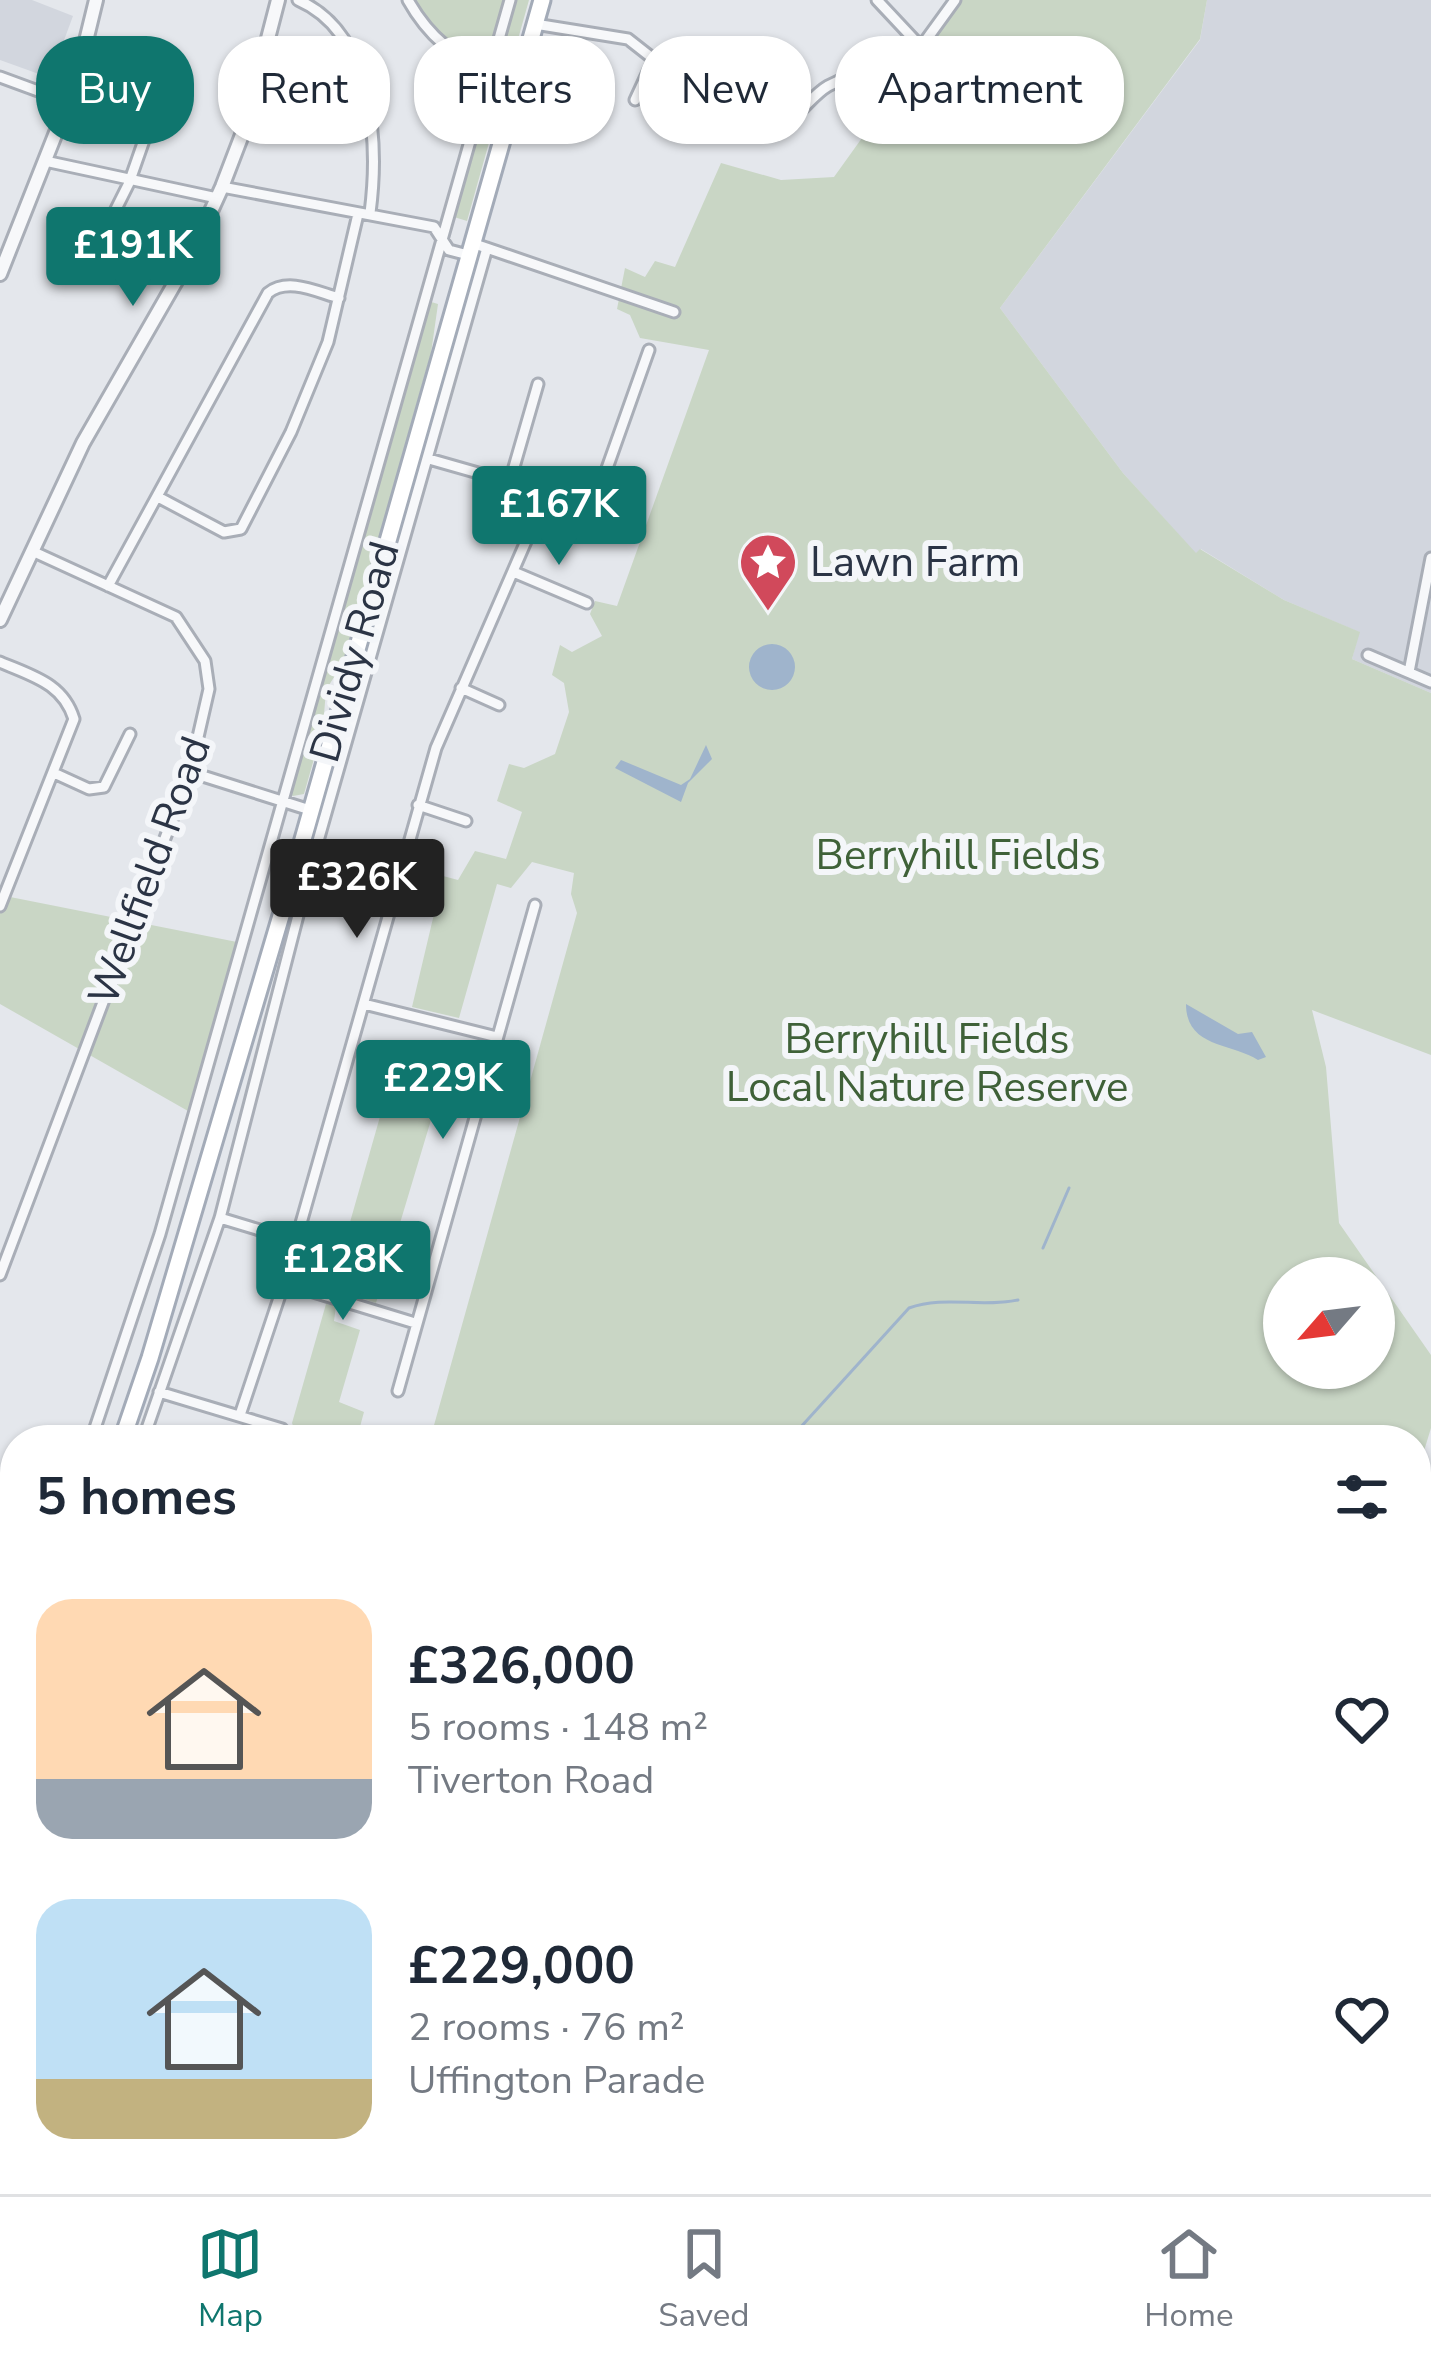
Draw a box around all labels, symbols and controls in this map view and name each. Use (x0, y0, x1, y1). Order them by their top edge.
chip: Buy (36, 36, 194, 144)
chip: Rent (218, 36, 390, 144)
chip: Filters (414, 36, 615, 144)
chip: New (639, 36, 811, 144)
chip: Apartment (835, 36, 1124, 144)
pin: £191K (49, 207, 217, 309)
text: £191K (73, 219, 193, 272)
pin: £167K (475, 466, 643, 568)
text: £167K (499, 478, 619, 531)
place icon: Lawn Farm (737, 531, 799, 613)
place label: Lawn Farm (810, 534, 1020, 591)
street label: Dividy Road (296, 535, 414, 769)
street label: Wellfield Road (75, 729, 225, 1013)
park label: Berryhill Fields (816, 827, 1100, 884)
pin: £326K (273, 839, 441, 941)
text: £326K (297, 851, 417, 904)
park label: Berryhill Fields Local Nature Reserve (726, 1011, 1128, 1116)
pin: £229K (359, 1040, 527, 1142)
text: £229K (383, 1052, 503, 1105)
pin: £128K (259, 1221, 427, 1323)
text: £128K (283, 1233, 403, 1286)
north arrow (1263, 1257, 1395, 1389)
map controls (1263, 1257, 1395, 1389)
text: 5 homes (36, 1462, 237, 1532)
icon: filters (1329, 1464, 1395, 1530)
text: £326,000 (408, 1631, 635, 1701)
icon: home (132, 1647, 276, 1791)
icon: heart (1329, 1686, 1395, 1752)
text: 5 rooms · 148 m² (408, 1701, 708, 1754)
text: Tiverton Road (408, 1754, 654, 1807)
text: £229,000 (408, 1931, 635, 2001)
icon: home (132, 1947, 276, 2091)
icon: heart (1329, 1986, 1395, 2052)
text: 2 rooms · 76 m² (408, 2001, 685, 2054)
text: Uffington Parade (408, 2054, 705, 2107)
tab: Map (197, 2221, 263, 2338)
tab: Saved (658, 2221, 749, 2338)
tab: Home (1144, 2221, 1234, 2338)

